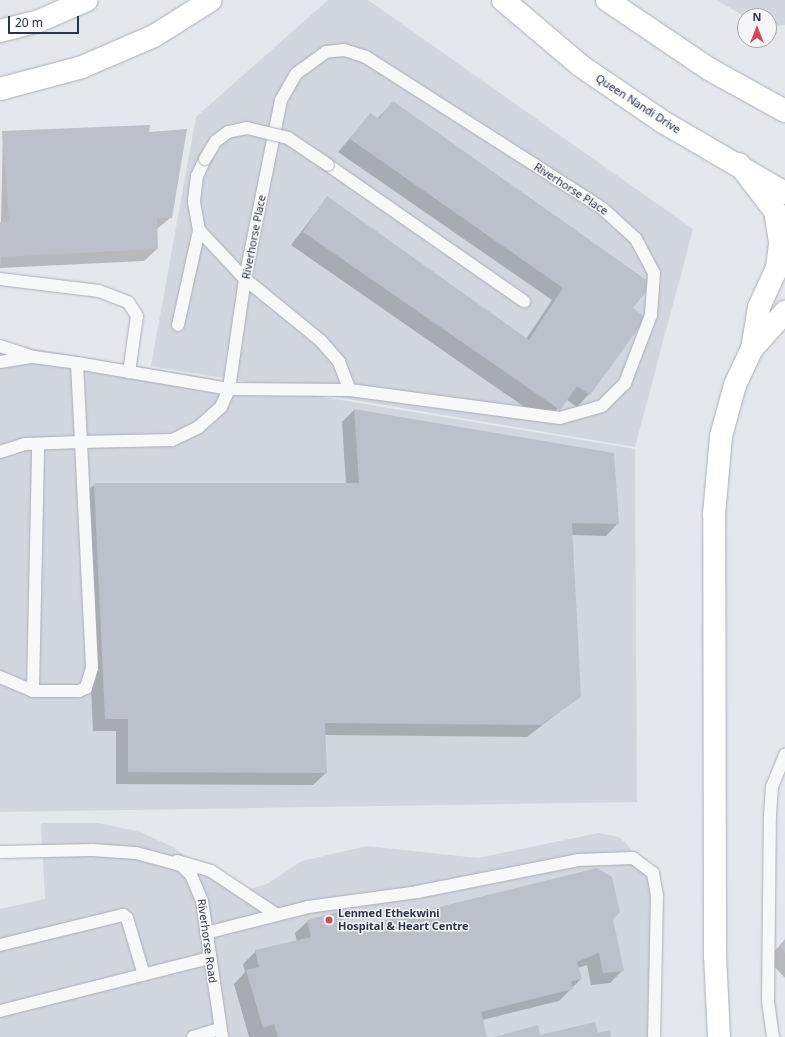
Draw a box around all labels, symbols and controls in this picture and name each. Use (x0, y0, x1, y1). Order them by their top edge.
scale bar (10, 8, 81, 34)
north arrow (737, 8, 777, 48)
text: N (753, 9, 761, 24)
text: 20 m (15, 14, 43, 31)
street label: Queen Nandi Drive (593, 72, 683, 136)
street label: Riverhorse Place (532, 160, 610, 218)
street label: Riverhorse Place (239, 194, 269, 280)
street label: Riverhorse Road (195, 898, 219, 984)
place label: Lenmed Ethekwini Hospital & Heart Centre (338, 907, 469, 933)
marker: Lenmed Ethekwini Hospital & Heart Centre (323, 914, 335, 926)

